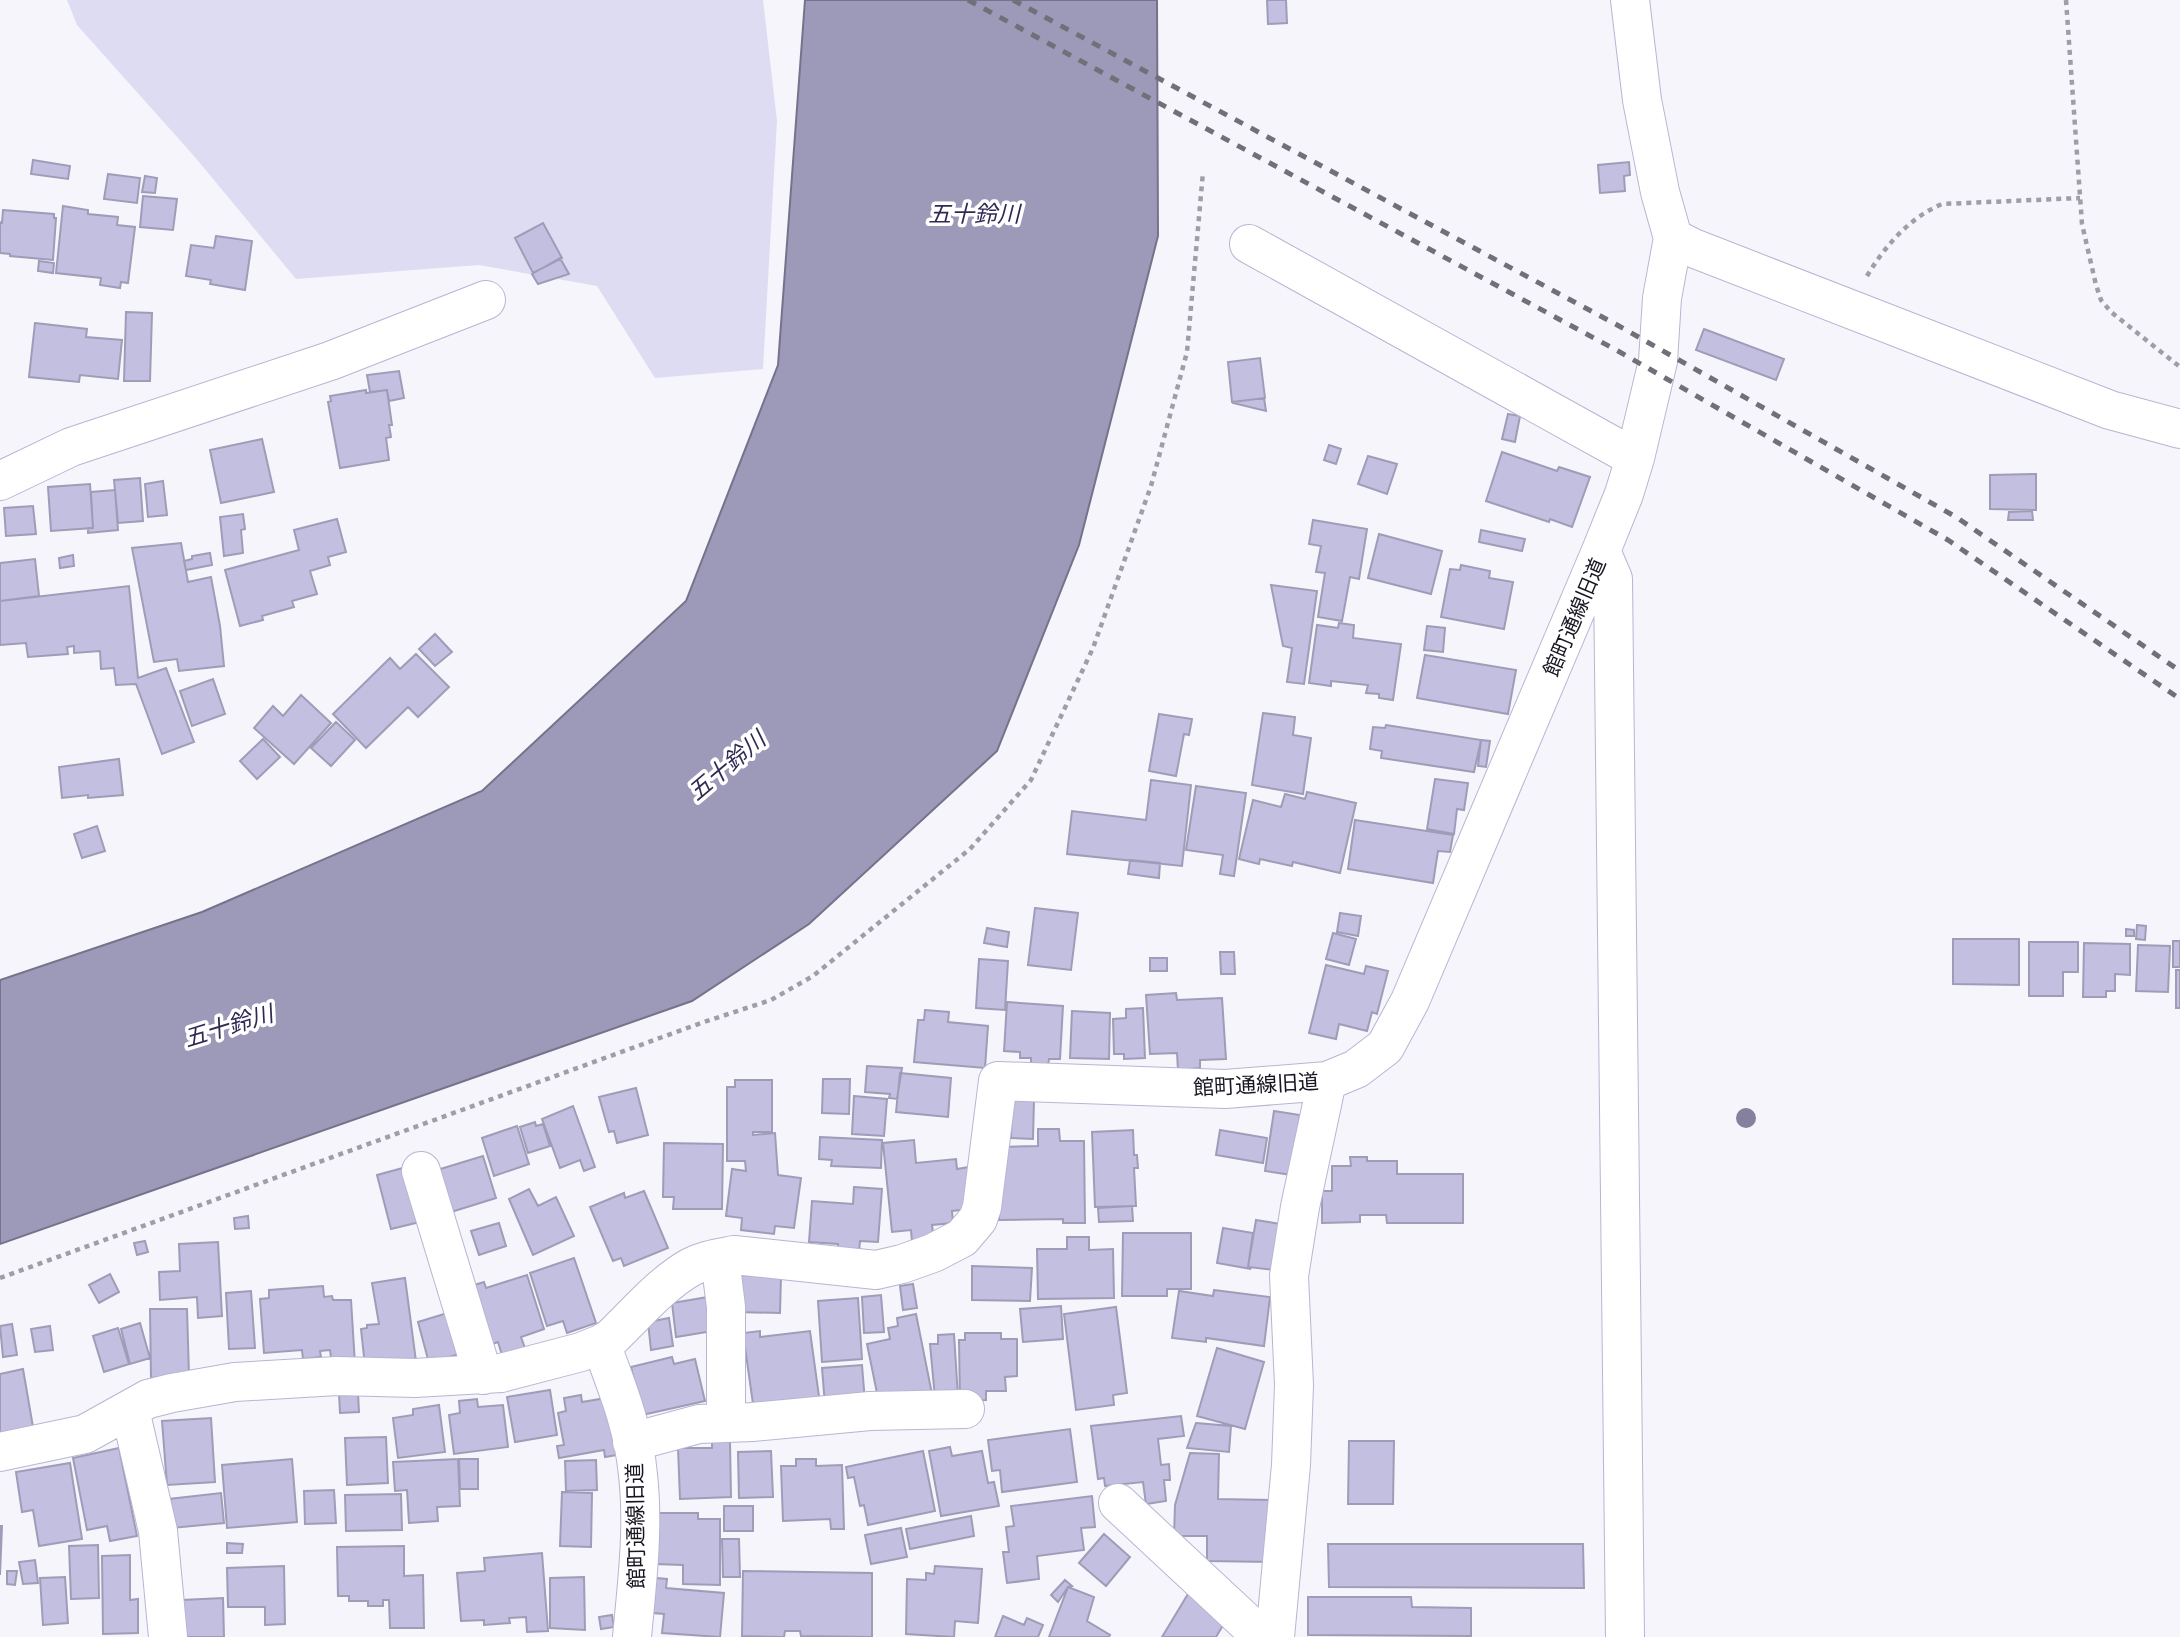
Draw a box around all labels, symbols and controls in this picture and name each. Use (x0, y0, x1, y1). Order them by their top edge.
water label: 五十鈴川 (928, 197, 1023, 229)
street label: 館町通線旧道 (1536, 554, 1612, 680)
water label: 五十鈴川 (680, 721, 774, 807)
water label: 五十鈴川 (179, 995, 280, 1054)
street label: 館町通線旧道 (1192, 1067, 1320, 1101)
street label: 館町通線旧道 (620, 1463, 650, 1589)

